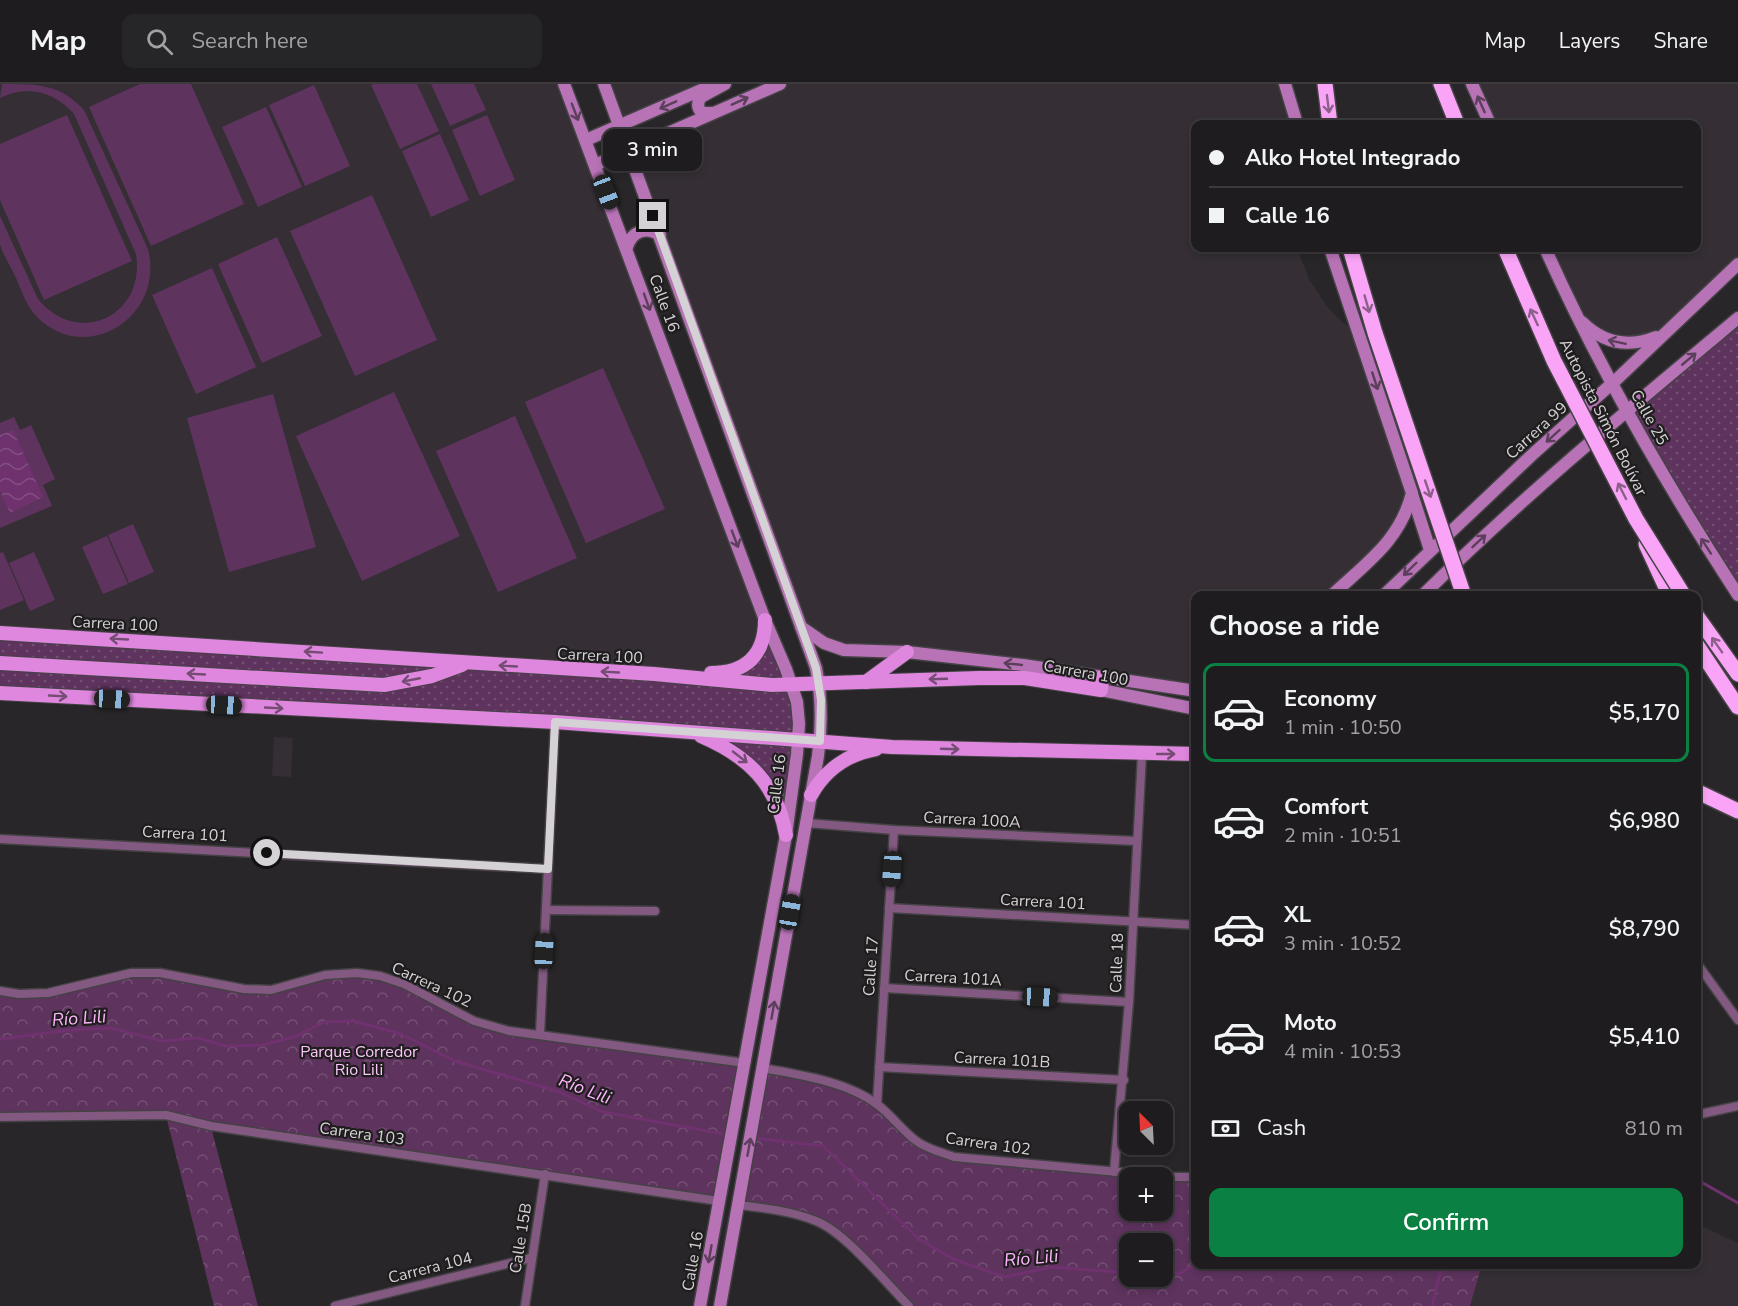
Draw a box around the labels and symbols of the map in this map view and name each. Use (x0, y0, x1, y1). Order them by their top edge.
one-way arrow (1323, 94, 1334, 114)
one-way arrow (731, 95, 749, 107)
one-way arrow (1475, 96, 1487, 114)
one-way arrow (659, 99, 677, 111)
one-way arrow (570, 102, 581, 121)
callout: 3 min (604, 129, 702, 171)
car (591, 172, 621, 212)
route end (639, 202, 666, 229)
street label: Calle 16 (643, 271, 685, 335)
one-way arrow (642, 292, 653, 311)
one-way arrow (1362, 294, 1373, 313)
one-way arrow (1528, 308, 1540, 326)
street label: Autopista Simón Bolívar (1554, 335, 1652, 500)
one-way arrow (1608, 335, 1627, 347)
one-way arrow (1680, 352, 1696, 365)
one-way arrow (1370, 371, 1381, 390)
street label: Calle 25 (1625, 386, 1673, 449)
street label: Carrera 99 (1501, 397, 1572, 464)
one-way arrow (1546, 429, 1561, 443)
one-way arrow (1423, 479, 1434, 498)
one-way arrow (1616, 483, 1628, 500)
one-way arrow (731, 529, 742, 548)
one-way arrow (1471, 534, 1486, 548)
one-way arrow (1700, 538, 1712, 555)
one-way arrow (1403, 562, 1418, 577)
street label: Carrera 100 (71, 611, 158, 637)
one-way arrow (109, 634, 129, 645)
one-way arrow (1711, 637, 1723, 653)
street label: Carrera 100 (556, 643, 643, 669)
one-way arrow (304, 646, 324, 657)
street label: Carrera 100 (1042, 655, 1130, 691)
one-way arrow (1004, 658, 1023, 669)
one-way arrow (498, 660, 518, 671)
one-way arrow (600, 666, 620, 677)
one-way arrow (186, 669, 206, 680)
one-way arrow (928, 674, 948, 685)
one-way arrow (402, 675, 421, 686)
car (94, 689, 130, 709)
one-way arrow (48, 691, 68, 702)
car (206, 695, 242, 715)
one-way arrow (264, 702, 284, 713)
one-way arrow (940, 743, 960, 755)
one-way arrow (1156, 748, 1176, 760)
one-way arrow (732, 750, 748, 763)
street label: Calle 16 (762, 753, 792, 815)
street label: Carrera 100A (923, 806, 1022, 834)
street label: Carrera 101 (141, 821, 228, 847)
route start (253, 839, 280, 866)
car (882, 850, 902, 888)
street label: Carrera 101 (999, 889, 1086, 915)
car (778, 893, 802, 931)
car (534, 933, 554, 969)
street label: Calle 18 (1105, 933, 1129, 994)
street label: Calle 17 (858, 935, 884, 997)
street label: Carrera 102 (388, 957, 475, 1013)
street label: Carrera 101A (904, 964, 1003, 992)
car (1022, 987, 1058, 1007)
one-way arrow (768, 1001, 779, 1021)
water label: Río Lili (51, 1004, 108, 1032)
park label: Parque Corredor Rio Lili (300, 1041, 418, 1081)
street label: Carrera 101B (953, 1046, 1051, 1074)
water label: Río Lili (555, 1068, 615, 1110)
north arrow (1119, 1101, 1173, 1155)
street label: Carrera 103 (318, 1117, 406, 1151)
street label: Carrera 102 (944, 1127, 1032, 1161)
one-way arrow (743, 1137, 754, 1157)
street label: Calle 15B (505, 1201, 537, 1275)
street label: Calle 16 (677, 1230, 709, 1293)
one-way arrow (704, 1243, 715, 1263)
water label: Río Lili (1003, 1244, 1060, 1272)
street label: Carrera 104 (386, 1247, 475, 1289)

